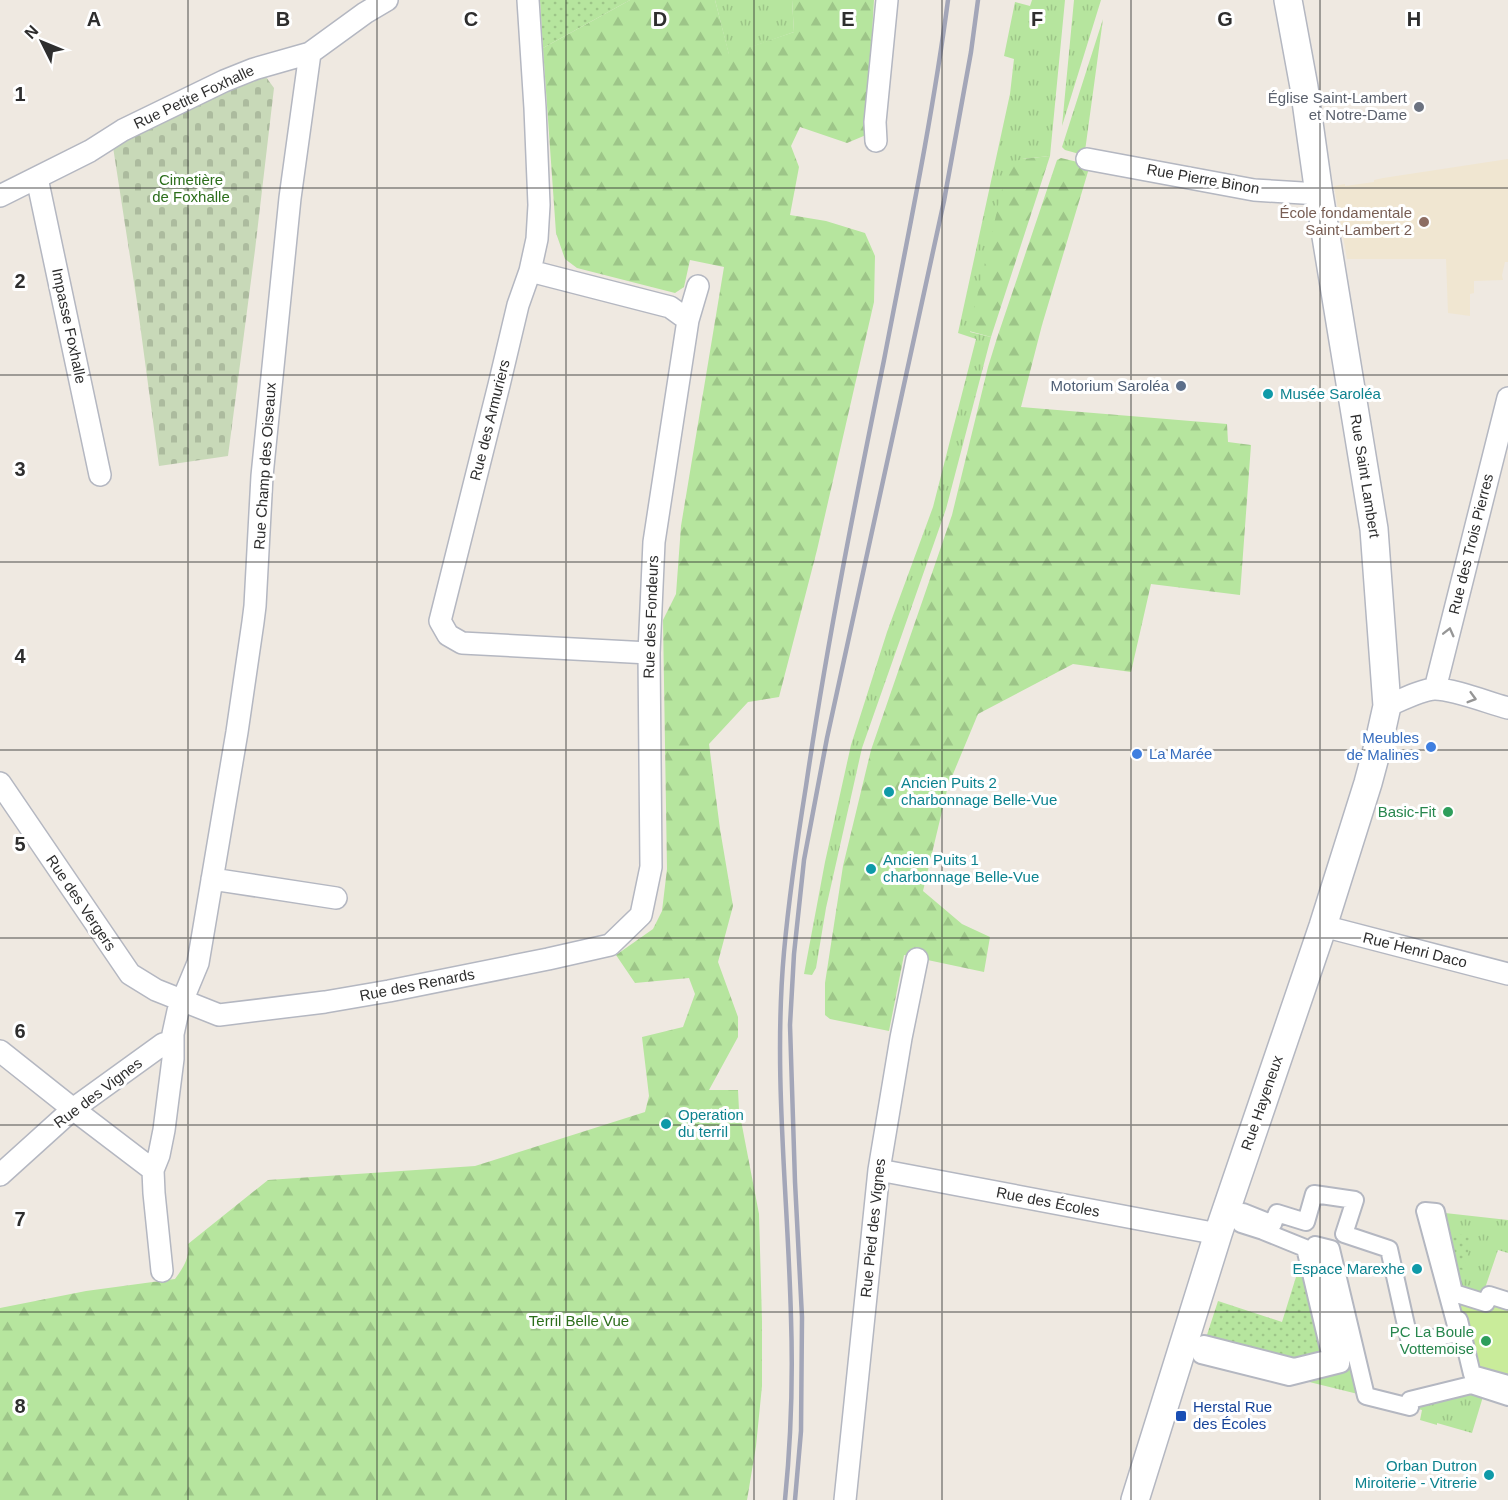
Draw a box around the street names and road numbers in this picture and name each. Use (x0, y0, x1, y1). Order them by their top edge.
street label: Rue Petite Foxhalle (131, 61, 257, 132)
street label: Rue Pierre Binon (1145, 160, 1261, 197)
street label: Impasse Foxhalle (49, 267, 90, 385)
street label: Rue des Armuriers (466, 358, 513, 482)
street label: Rue Champ des Oiseaux (250, 381, 279, 550)
street label: Rue Saint Lambert (1347, 413, 1384, 540)
street label: Rue des Trois Pierres (1445, 472, 1496, 616)
street label: Rue des Fondeurs (640, 555, 661, 679)
street label: Rue des Vergers (43, 852, 120, 954)
street label: Rue Henri Daco (1361, 928, 1469, 971)
street label: Rue des Renards (358, 965, 476, 1004)
street label: Rue Hayeneux (1237, 1053, 1286, 1153)
street label: Rue des Vignes (50, 1054, 145, 1131)
street label: Rue Pied des Vignes (857, 1158, 888, 1298)
street label: Rue des Écoles (995, 1183, 1101, 1220)

